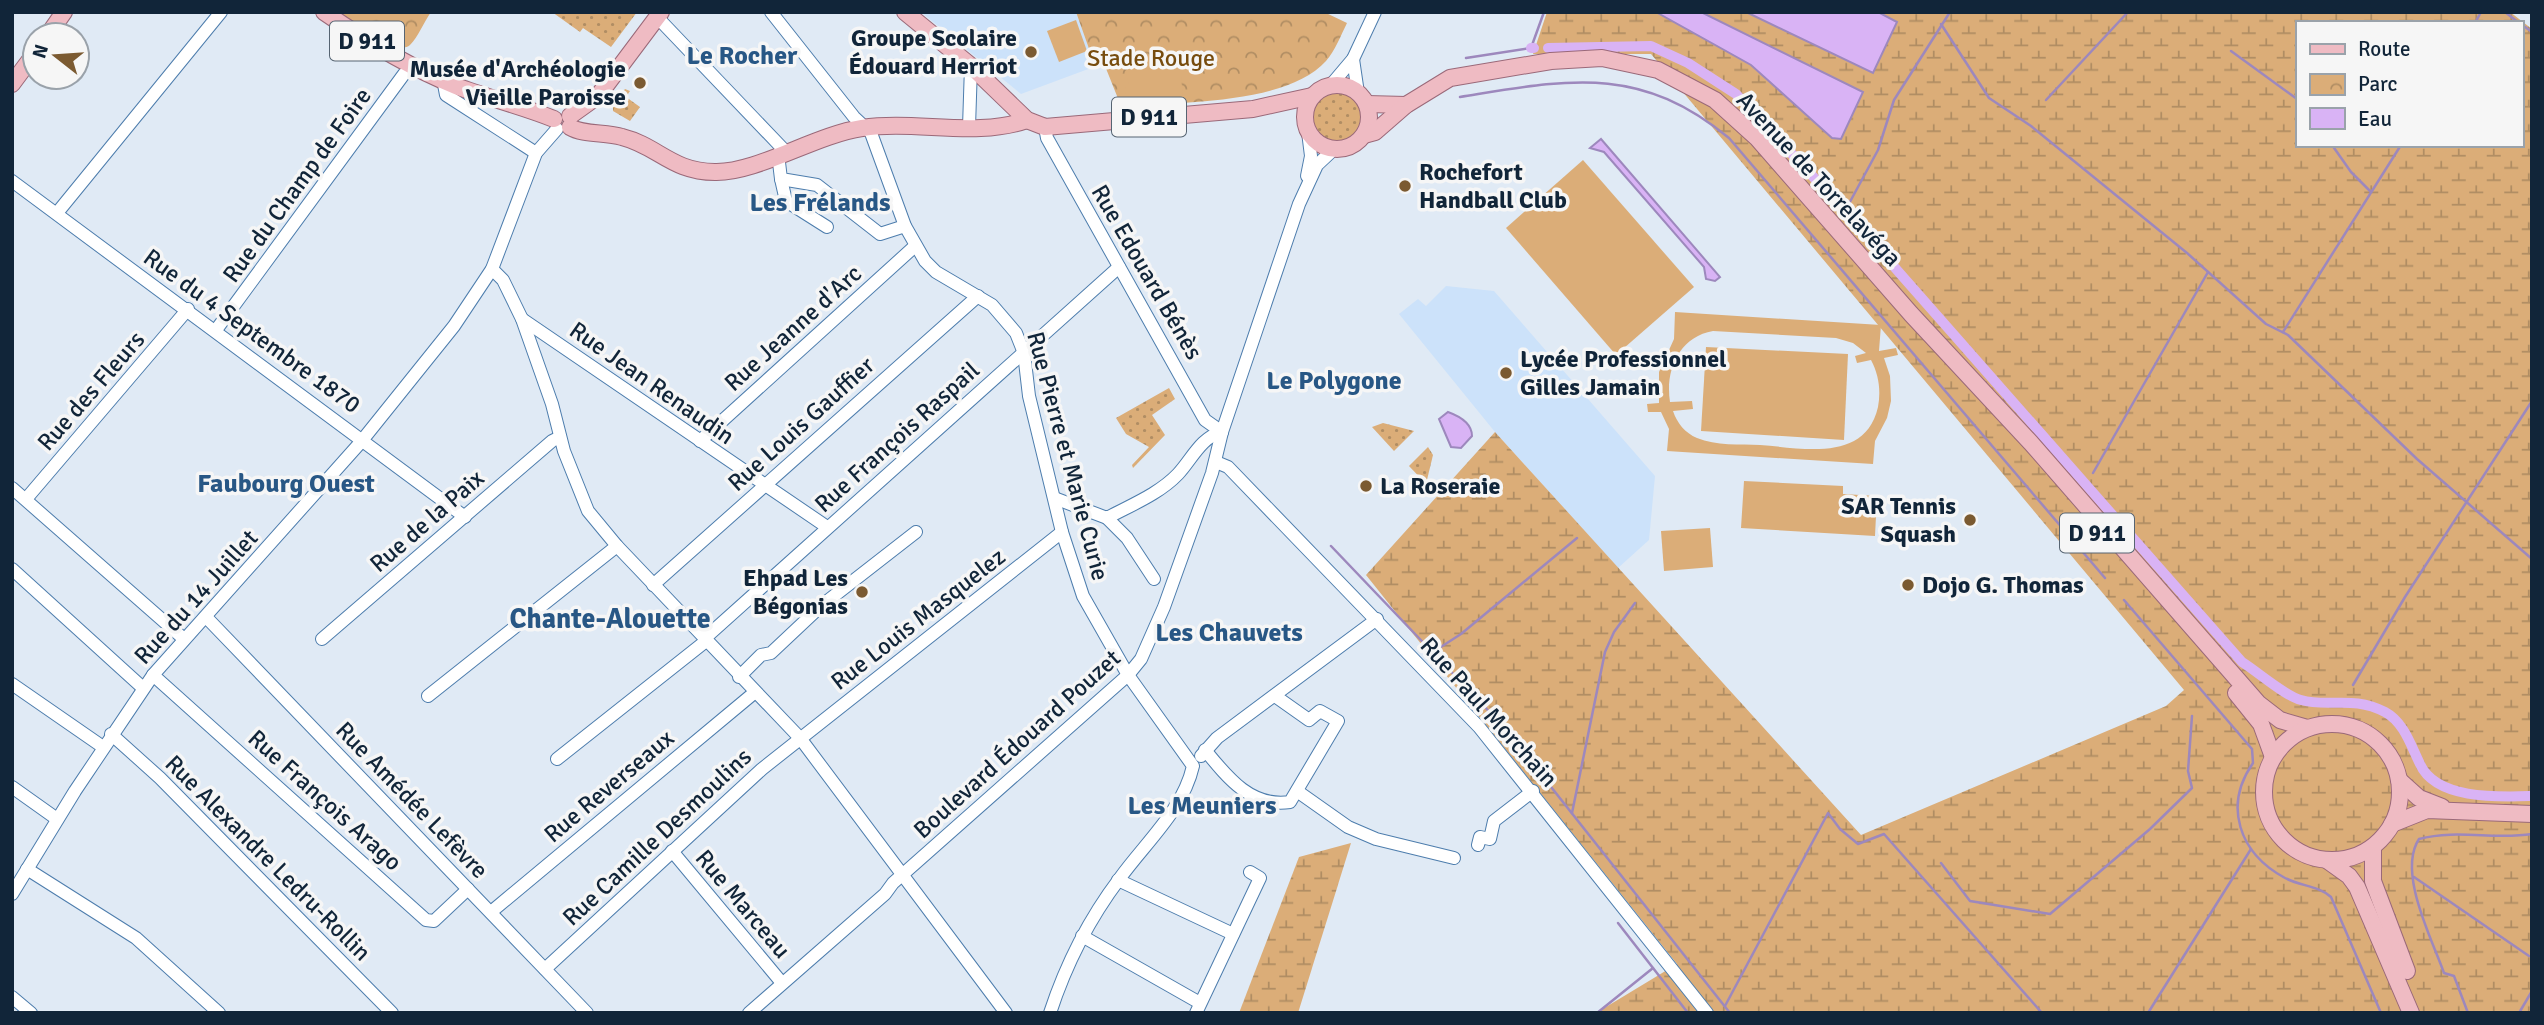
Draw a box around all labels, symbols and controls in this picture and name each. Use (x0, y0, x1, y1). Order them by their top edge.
north arrow (21, 21, 91, 91)
legend (2296, 21, 2523, 147)
road number: D 911 (330, 22, 404, 60)
place label: Groupe Scolaire Édouard Herriot (849, 23, 1017, 81)
text: Route (2358, 36, 2410, 62)
district label: Le Rocher (687, 40, 798, 72)
text: N (27, 41, 54, 61)
park label: Stade Rouge (1087, 43, 1215, 73)
marker: Groupe Scolaire Édouard Herriot (1023, 44, 1039, 60)
place label: Musée d'Archéologie Vieille Paroisse (410, 54, 626, 112)
text: Parc (2358, 71, 2397, 97)
marker: Musée d'Archéologie Vieille Paroisse (632, 75, 648, 91)
street label: Rue du Champ de Foire (216, 82, 378, 288)
street label: Avenue de Torrelavéga (1730, 85, 1908, 273)
road number: D 911 (1112, 98, 1186, 136)
text: Eau (2358, 106, 2392, 132)
place label: Rochefort Handball Club (1419, 157, 1567, 215)
marker: Rochefort Handball Club (1397, 178, 1413, 194)
street label: Rue Edouard Bénès (1085, 179, 1209, 365)
district label: Les Frélands (750, 187, 890, 219)
street label: Rue du 4 Septembre 1870 (138, 242, 366, 420)
street label: Rue Jeanne d'Arc (718, 258, 868, 398)
street label: Rue Jean Renaudin (564, 315, 740, 451)
street label: Rue des Fleurs (31, 325, 151, 457)
street label: Rue Pierre et Marie Curie (1020, 328, 1116, 584)
place label: Lycée Professionnel Gilles Jamain (1520, 344, 1727, 402)
street label: Rue Louis Gauffier (722, 350, 881, 498)
street label: Rue François Raspail (808, 355, 986, 519)
district label: Le Polygone (1266, 365, 1402, 397)
marker: Lycée Professionnel Gilles Jamain (1498, 365, 1514, 381)
street label: Rue de la Paix (364, 463, 490, 579)
district label: Faubourg Ouest (197, 468, 375, 500)
place label: La Roseraie (1380, 471, 1500, 501)
marker: La Roseraie (1358, 478, 1374, 494)
place label: SAR Tennis Squash (1841, 491, 1956, 549)
marker: SAR Tennis Squash (1962, 512, 1978, 528)
road number: D 911 (2060, 513, 2134, 552)
street label: Rue du 14 Juillet (128, 523, 264, 671)
street label: Rue Louis Masquelez (825, 542, 1011, 696)
place label: Ehpad Les Bégonias (743, 563, 848, 621)
place label: Dojo G. Thomas (1922, 570, 2084, 600)
marker: Dojo G. Thomas (1900, 577, 1916, 593)
marker: Ehpad Les Bégonias (854, 584, 870, 600)
district label: Chante-Alouette (509, 602, 711, 636)
district label: Les Chauvets (1155, 617, 1303, 649)
street label: Rue Paul Morchain (1414, 631, 1564, 793)
street label: Boulevard Édouard Pouzet (907, 643, 1127, 845)
street label: Rue Amédée Lefèvre (329, 715, 495, 885)
street label: Rue François Arago (242, 723, 408, 877)
street label: Rue Reverseaux (538, 723, 680, 849)
street label: Rue Camille Desmoulins (556, 742, 758, 932)
street label: Rue Alexandre Ledru-Rollin (159, 749, 377, 967)
district label: Les Meuniers (1127, 790, 1277, 822)
street label: Rue Marceau (689, 844, 797, 964)

